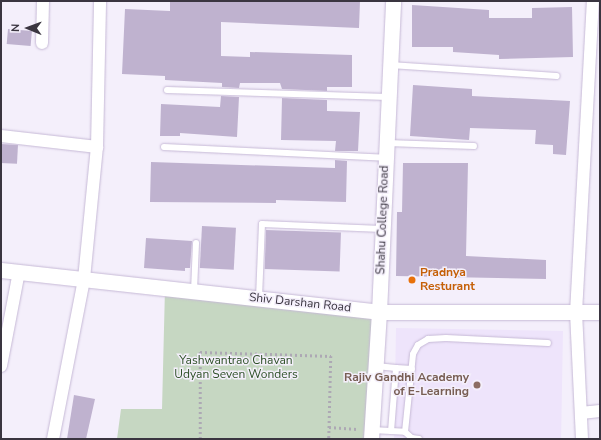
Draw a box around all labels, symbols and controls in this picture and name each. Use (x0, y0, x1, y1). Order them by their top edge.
north arrow (8, 8, 48, 48)
text: N (8, 24, 23, 32)
street label: Shahu College Road (374, 165, 392, 275)
place label: Pradnya Resturant (420, 266, 475, 294)
marker: Pradnya Resturant (407, 275, 417, 285)
street label: Shiv Darshan Road (248, 290, 352, 316)
park label: Yashwantrao Chavan Udyan Seven Wonders (174, 354, 298, 382)
place label: Rajiv Gandhi Academy of E-Learning (344, 371, 469, 399)
marker: Rajiv Gandhi Academy of E-Learning (472, 380, 482, 390)

